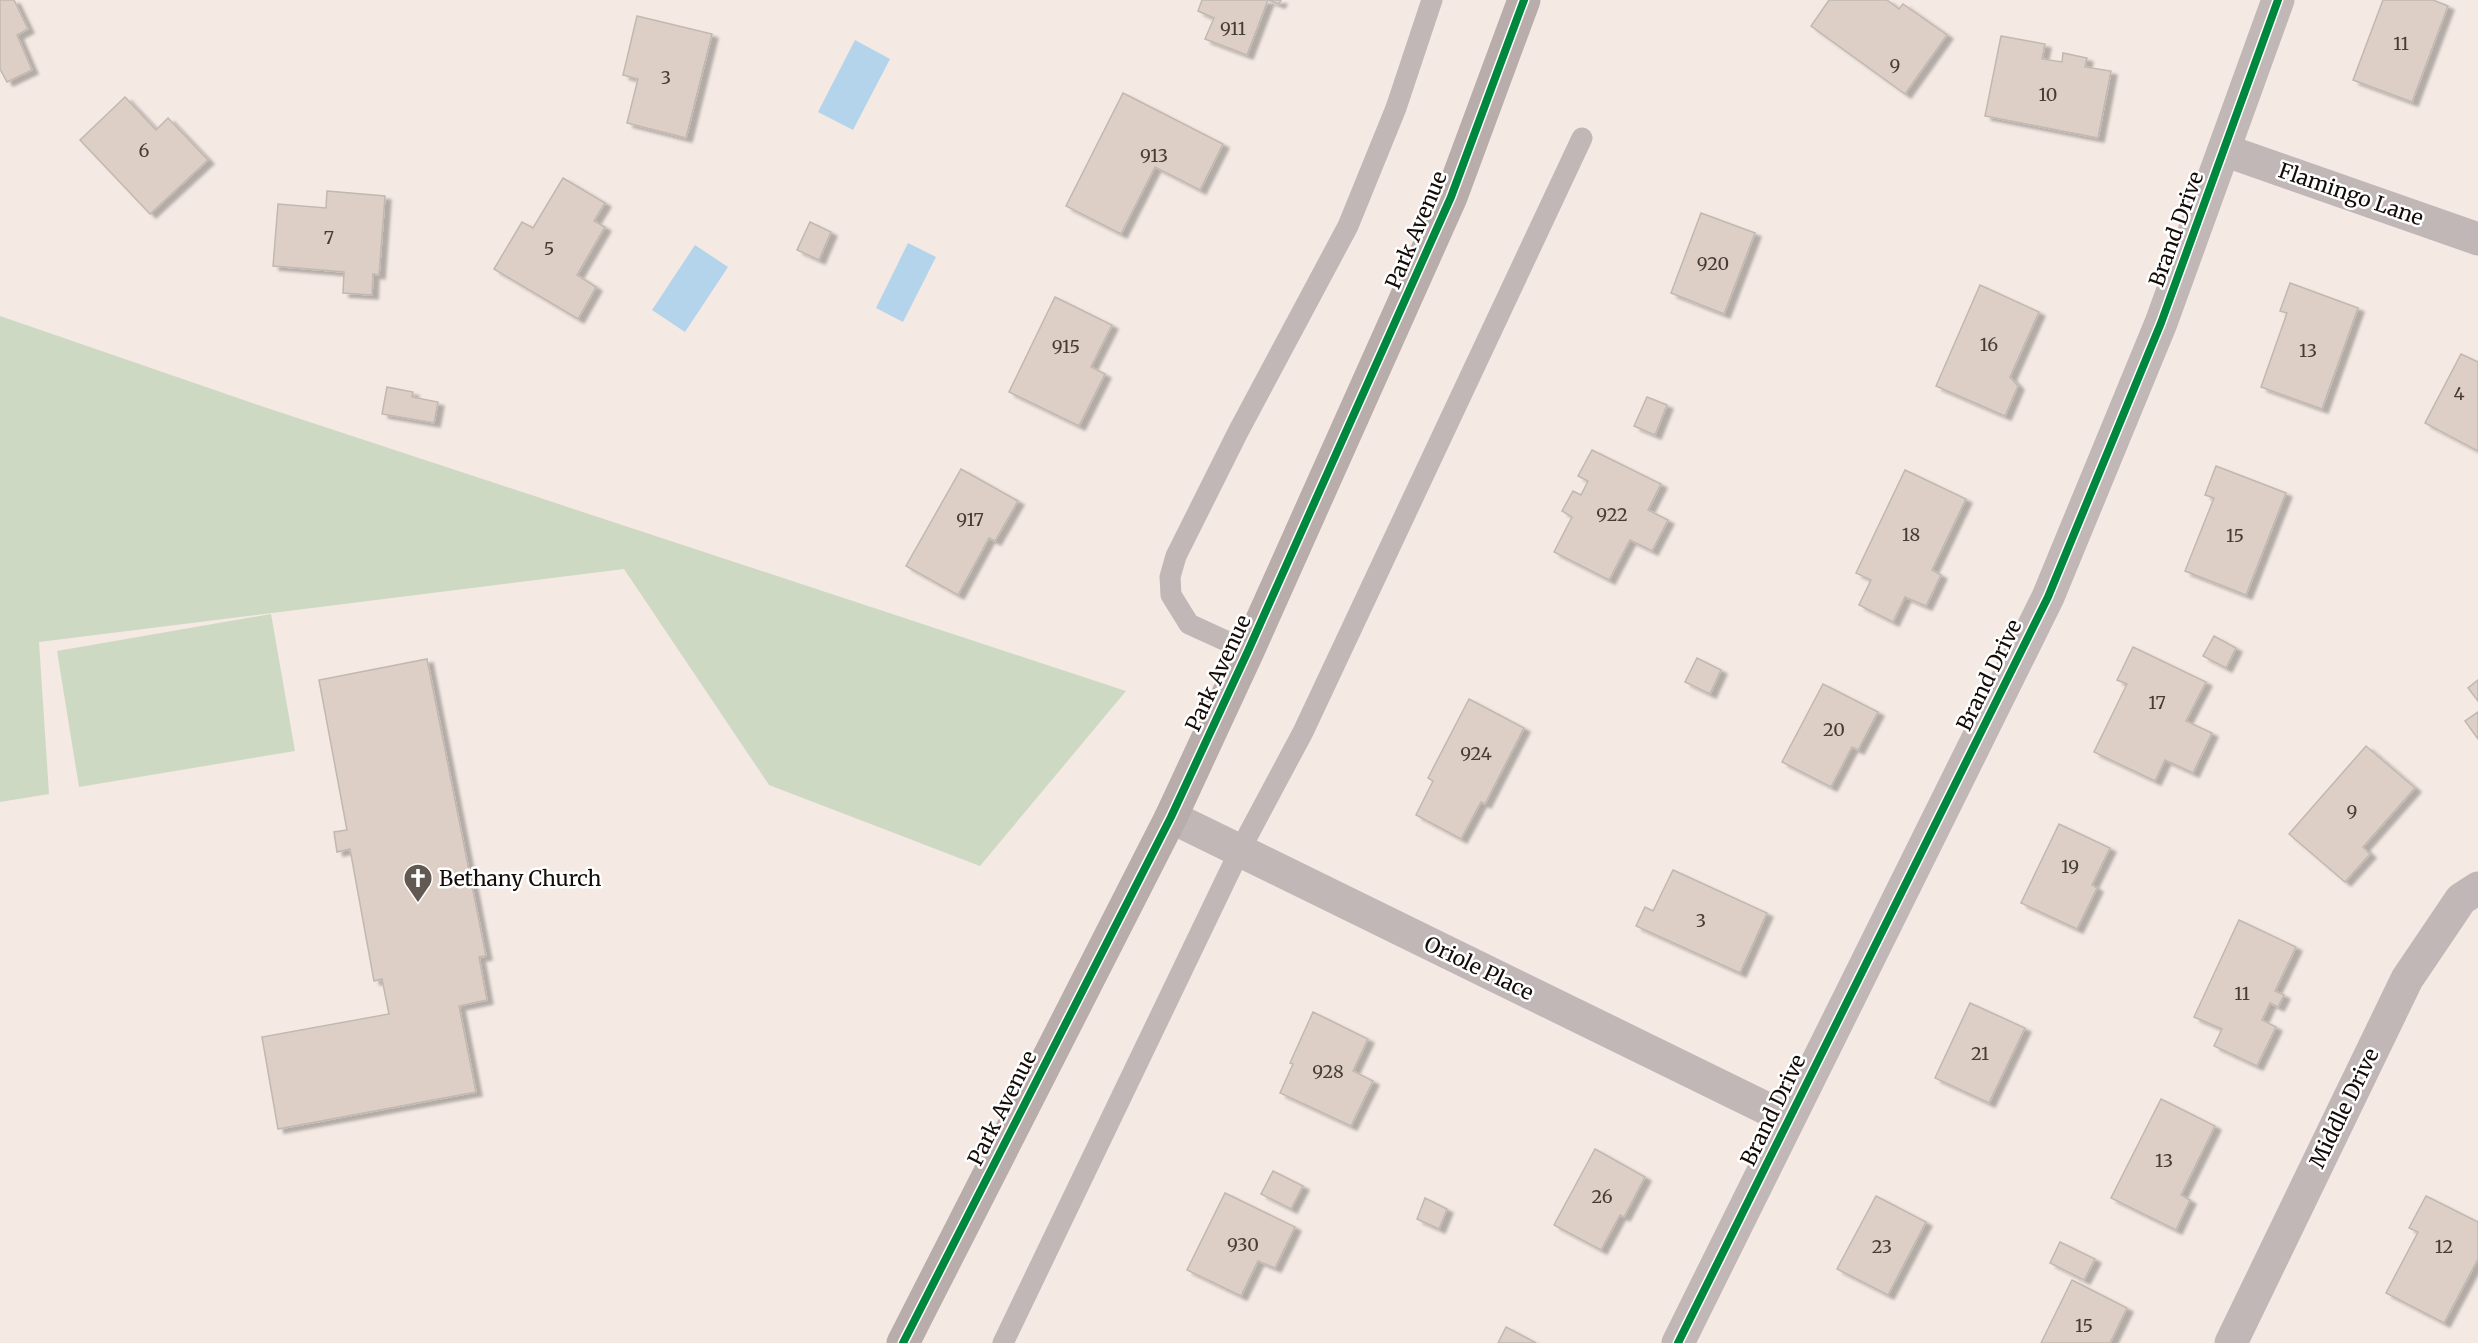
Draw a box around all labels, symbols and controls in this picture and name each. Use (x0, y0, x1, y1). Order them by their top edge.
house number: 911 (1220, 17, 1246, 40)
house number: 11 (2393, 32, 2409, 55)
house number: 9 (1890, 54, 1900, 77)
house number: 3 (661, 66, 671, 89)
house number: 10 (2039, 83, 2057, 106)
house number: 6 (139, 139, 150, 162)
house number: 913 (1140, 144, 1168, 167)
street label: Flamingo Lane (2275, 157, 2427, 231)
street label: Park Avenue (1379, 167, 1453, 293)
street label: Brand Drive (2143, 168, 2209, 290)
house number: 7 (324, 226, 334, 249)
house number: 5 (544, 237, 554, 260)
house number: 920 (1697, 252, 1729, 275)
house number: 16 (1980, 333, 1998, 356)
house number: 915 (1052, 335, 1080, 358)
house number: 13 (2299, 339, 2317, 362)
house number: 4 (2453, 382, 2465, 405)
house number: 922 (1596, 503, 1628, 526)
house number: 917 (956, 508, 984, 531)
house number: 18 (1902, 523, 1920, 546)
house number: 15 (2226, 524, 2244, 547)
street label: Park Avenue (1179, 610, 1257, 736)
street label: Brand Drive (1950, 615, 2028, 735)
house number: 17 (2148, 691, 2166, 714)
house number: 20 (1823, 718, 1845, 741)
house number: 924 (1460, 742, 1492, 765)
house number: 9 (2347, 800, 2357, 823)
house number: 19 (2061, 855, 2079, 878)
church icon: Bethany Church (402, 862, 434, 904)
place label: Bethany Church (439, 865, 602, 892)
house number: 3 (1696, 909, 1706, 932)
street label: Oriole Place (1420, 930, 1538, 1006)
house number: 11 (2234, 982, 2250, 1005)
house number: 21 (1971, 1042, 1989, 1065)
street label: Middle Drive (2303, 1044, 2385, 1172)
street label: Park Avenue (962, 1046, 1042, 1170)
street label: Brand Drive (1734, 1050, 1812, 1170)
house number: 928 (1312, 1060, 1344, 1083)
house number: 13 (2155, 1149, 2173, 1172)
house number: 26 (1591, 1185, 1613, 1208)
house number: 930 (1227, 1233, 1259, 1256)
house number: 23 (1872, 1235, 1892, 1258)
house number: 12 (2435, 1235, 2453, 1258)
house number: 15 (2075, 1314, 2093, 1337)

